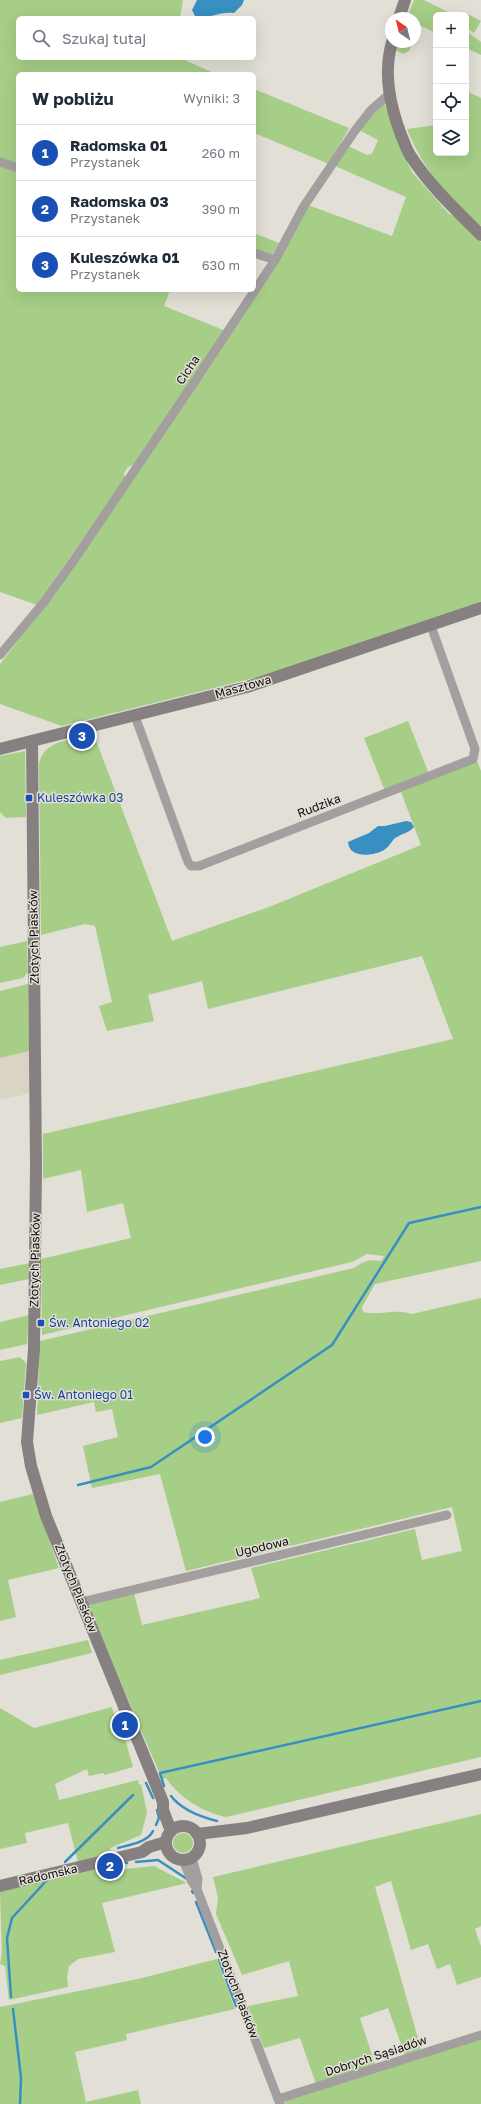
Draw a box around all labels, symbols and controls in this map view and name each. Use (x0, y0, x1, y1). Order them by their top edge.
north arrow (385, 12, 421, 48)
map controls (433, 12, 469, 156)
button: + (433, 12, 469, 48)
search box (16, 16, 256, 60)
icon: search (30, 27, 52, 49)
text: Szukaj tutaj (62, 29, 146, 47)
button: − (433, 48, 469, 84)
button: locate (433, 84, 469, 120)
text: W pobliżu (32, 88, 114, 109)
text: Wyniki: 3 (183, 90, 240, 106)
button: layers (433, 120, 469, 156)
text: Radomska 01 (70, 136, 167, 154)
text: 1 (42, 145, 48, 161)
text: 260 m (202, 145, 240, 161)
text: Przystanek (70, 154, 140, 170)
text: Radomska 03 (70, 192, 169, 210)
text: 2 (41, 201, 49, 217)
text: 390 m (202, 201, 240, 217)
text: Przystanek (70, 210, 140, 226)
text: Kuleszówka 01 (70, 248, 179, 266)
text: 3 (41, 257, 49, 273)
text: 630 m (202, 257, 240, 273)
text: Przystanek (70, 266, 140, 282)
street label: Cicha (173, 352, 203, 387)
street label: Masztowa (213, 671, 273, 702)
pin: 3 (69, 721, 95, 751)
place label: Kuleszówka 03 (37, 790, 123, 805)
street label: Rudzika (295, 790, 343, 821)
marker: Kuleszówka 03 (24, 793, 34, 803)
street label: Złotych Piasków (25, 889, 42, 984)
street label: Złotych Piasków (26, 1212, 43, 1307)
place label: Św. Antoniego 02 (49, 1315, 149, 1330)
marker: Św. Antoniego 02 (36, 1318, 46, 1328)
place label: Św. Antoniego 01 (34, 1387, 133, 1402)
marker: Św. Antoniego 01 (21, 1390, 31, 1400)
your location (195, 1427, 215, 1447)
street label: Ugodowa (234, 1533, 290, 1560)
street label: Złotych Piasków (52, 1541, 101, 1635)
pin: 1 (112, 1710, 138, 1740)
pin: 2 (97, 1851, 123, 1881)
street label: Radomska (17, 1860, 79, 1889)
street label: Złotych Piasków (215, 1947, 262, 2041)
street label: Dobrych Sąsiadów (323, 2032, 429, 2079)

